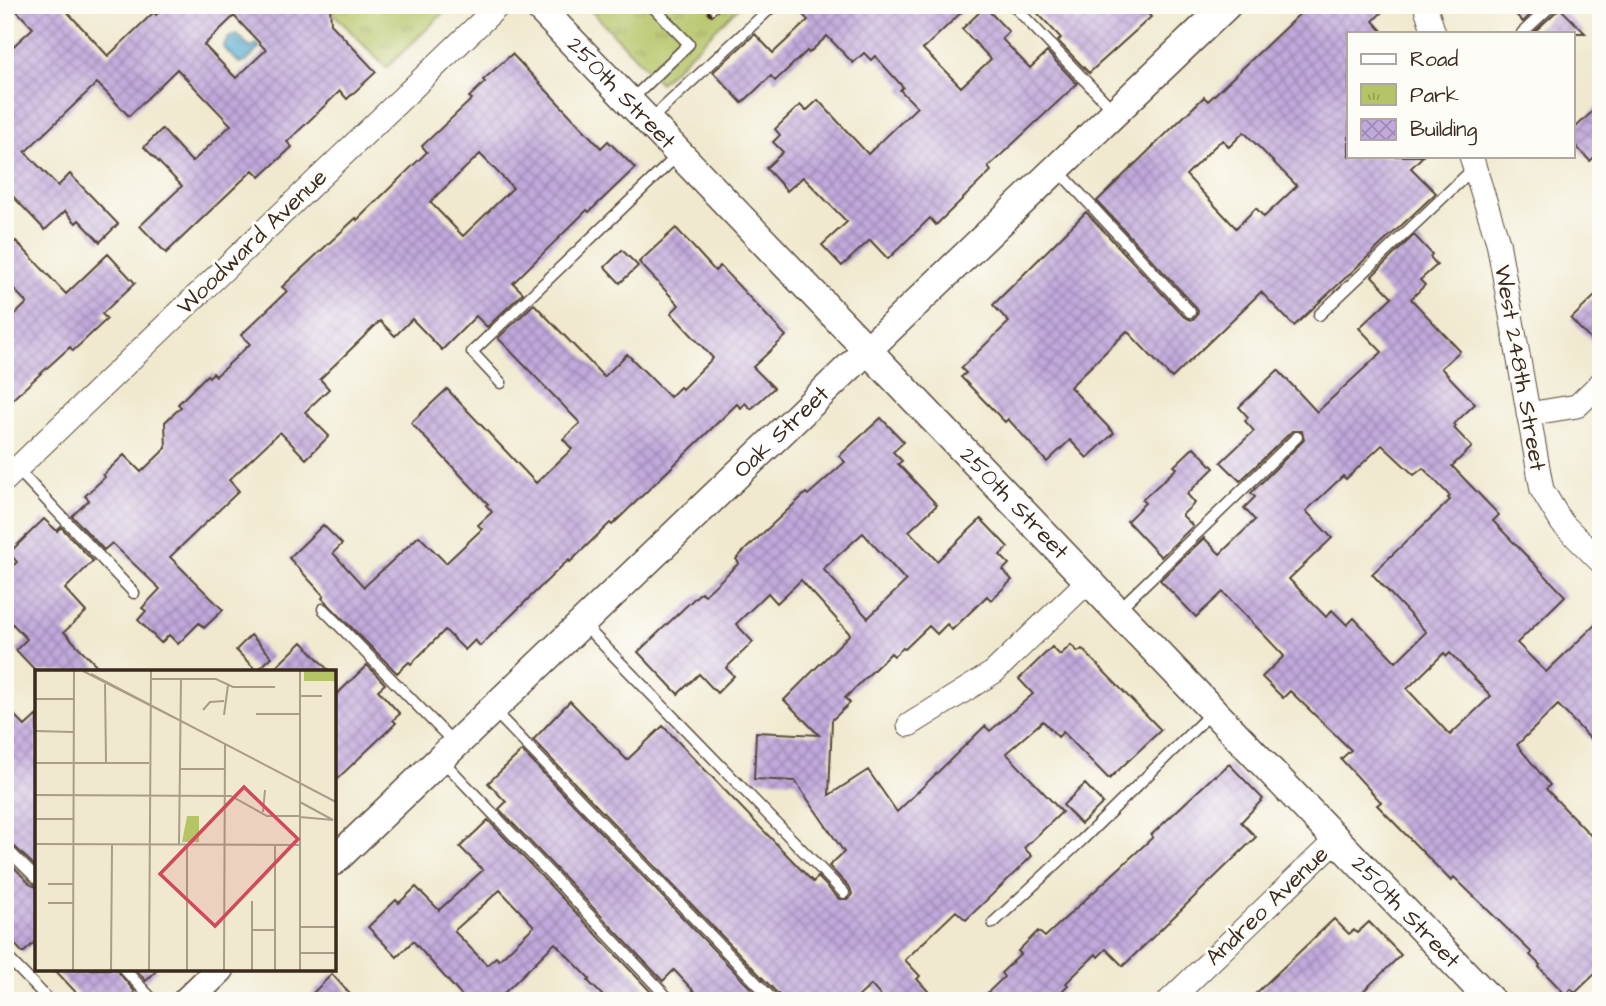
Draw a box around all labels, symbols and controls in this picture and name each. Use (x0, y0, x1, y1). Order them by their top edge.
street label: 250th Street (560, 30, 684, 157)
legend (1347, 32, 1574, 158)
text: Road (1410, 45, 1458, 74)
text: Park (1410, 81, 1459, 110)
text: Building (1410, 115, 1478, 146)
street label: Woodward Avenue (170, 162, 334, 322)
street label: West 248th Street (1486, 262, 1554, 474)
street label: Oak Street (727, 378, 837, 486)
street label: 250th Street (953, 440, 1076, 567)
inset map (35, 670, 336, 971)
street label: Andreo Avenue (1198, 839, 1336, 973)
street label: 250th Street (1344, 849, 1468, 976)

